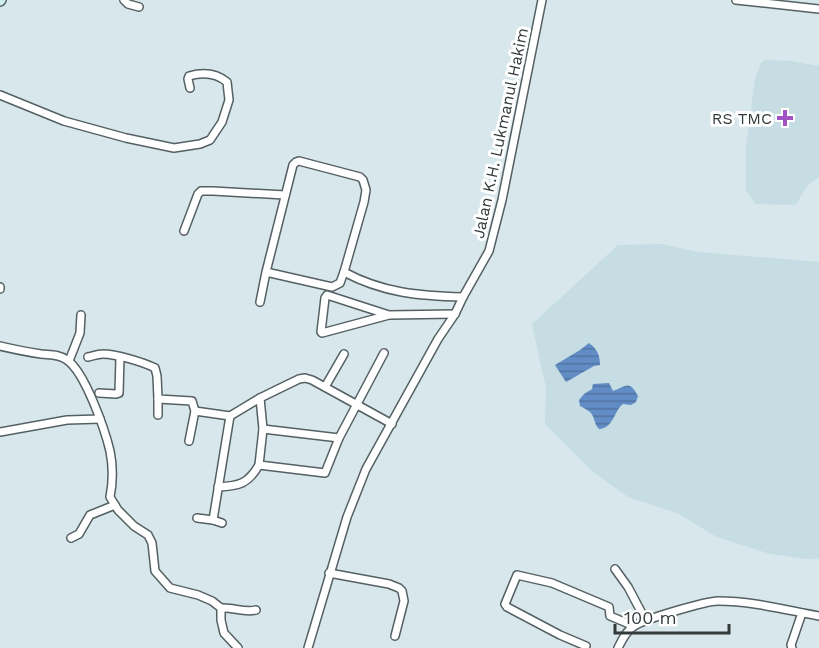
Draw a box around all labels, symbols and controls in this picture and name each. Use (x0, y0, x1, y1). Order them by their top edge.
street label: Jalan K.H. Lukmanul Hakim (469, 26, 532, 240)
place label: RS TMC (712, 109, 772, 128)
marker: RS TMC (776, 109, 794, 127)
scale bar (615, 597, 729, 635)
text: 100 m (624, 607, 677, 628)

